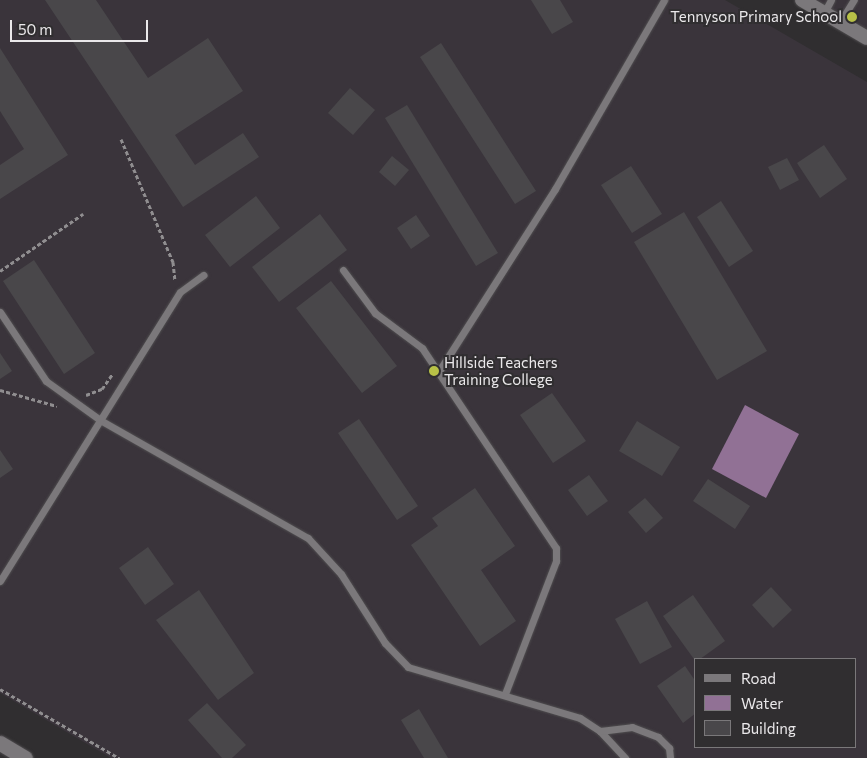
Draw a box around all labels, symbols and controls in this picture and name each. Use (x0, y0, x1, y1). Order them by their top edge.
place label: Tennyson Primary School (670, 8, 842, 26)
scale bar (12, 10, 150, 42)
marker: Tennyson Primary School (846, 11, 858, 23)
text: 50 m (18, 20, 52, 38)
place label: Hillside Teachers Training College (444, 353, 558, 388)
marker: Hillside Teachers Training College (428, 365, 440, 377)
legend (694, 658, 857, 748)
text: Road (741, 669, 776, 687)
text: Water (741, 694, 783, 712)
text: Building (741, 719, 796, 737)

